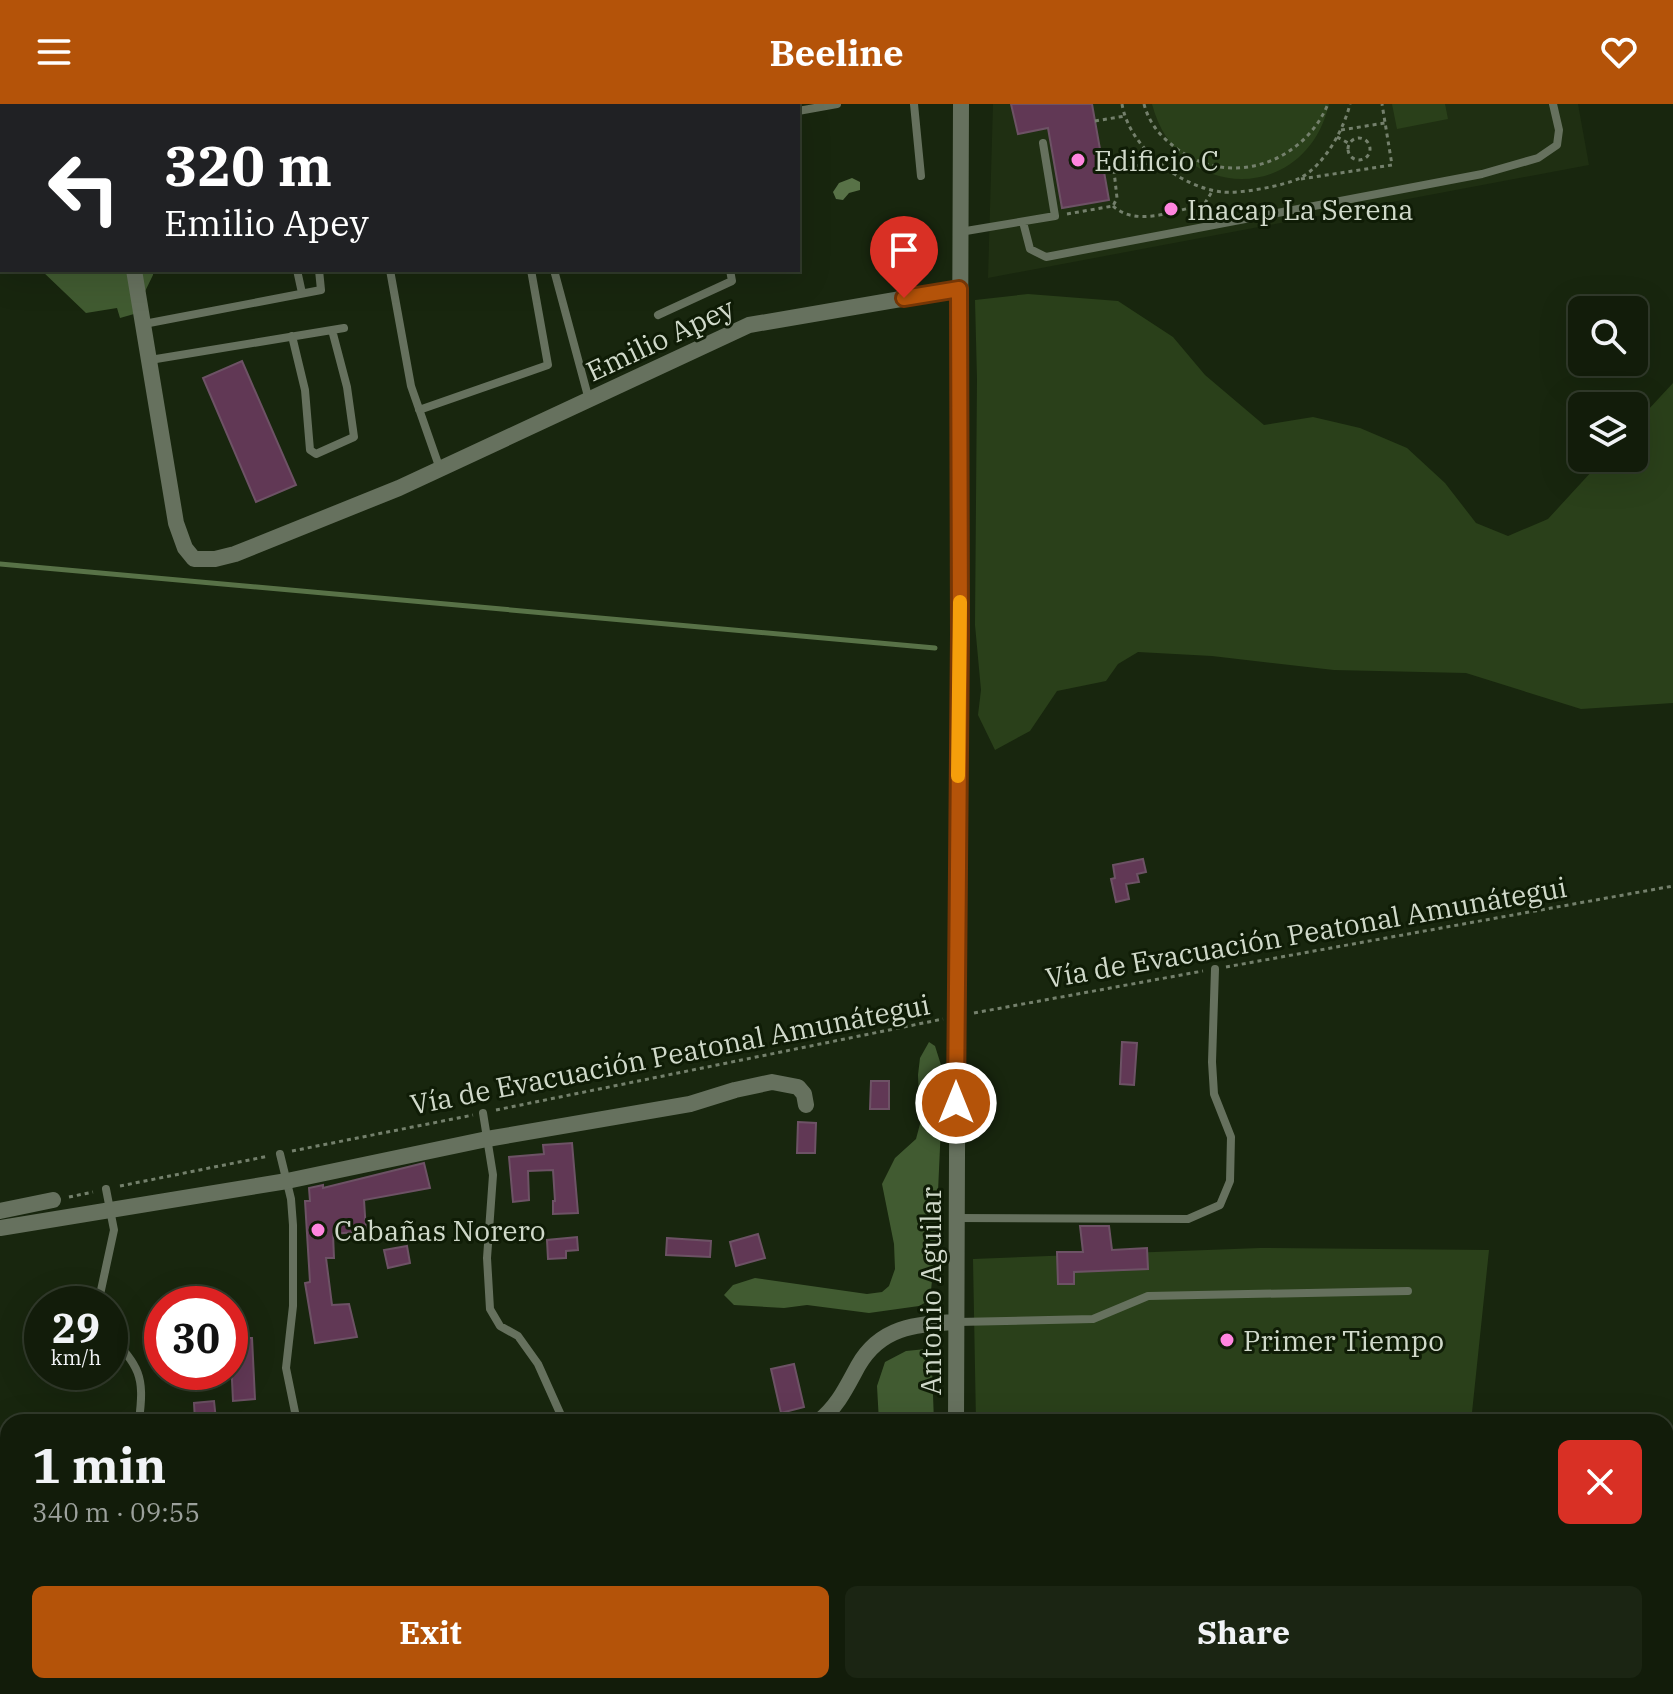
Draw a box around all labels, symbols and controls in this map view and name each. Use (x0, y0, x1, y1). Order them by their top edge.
text: Beeline (769, 29, 904, 76)
icon: menu (32, 30, 76, 74)
icon: heart (1597, 30, 1641, 74)
text: 320 m (164, 129, 332, 201)
icon: left (32, 136, 136, 240)
place label: Edificio C (1094, 142, 1219, 179)
marker: Edificio C (1069, 151, 1087, 169)
place label: Inacap La Serena (1187, 191, 1414, 228)
text: Emilio Apey (164, 199, 369, 246)
marker: Inacap La Serena (1162, 200, 1180, 218)
pin (870, 216, 938, 298)
icon: arrive (882, 228, 926, 272)
street label: Emilio Apey (580, 289, 740, 389)
map controls (1568, 296, 1648, 472)
button: search (1568, 296, 1648, 376)
button: layers (1568, 392, 1648, 472)
street label: Vía de Evacuación Peatonal Amunátegui (1042, 868, 1570, 996)
street label: Vía de Evacuación Peatonal Amunátegui (407, 985, 933, 1123)
position arrow (914, 1061, 998, 1145)
street label: Antonio Aguilar (912, 1186, 949, 1395)
place label: Cabañas Norero (334, 1212, 546, 1249)
marker: Cabañas Norero (309, 1221, 327, 1239)
speed limit sign: 30 (144, 1286, 248, 1390)
text: 29 (52, 1302, 100, 1354)
place label: Primer Tiempo (1243, 1322, 1444, 1359)
marker: Primer Tiempo (1218, 1331, 1236, 1349)
text: km/h (51, 1344, 101, 1371)
text: 1 min (32, 1434, 166, 1496)
button: close (1558, 1440, 1642, 1524)
text: 340 m · 09:55 (32, 1495, 200, 1529)
button: Exit (32, 1586, 829, 1678)
button: Share (845, 1586, 1642, 1678)

